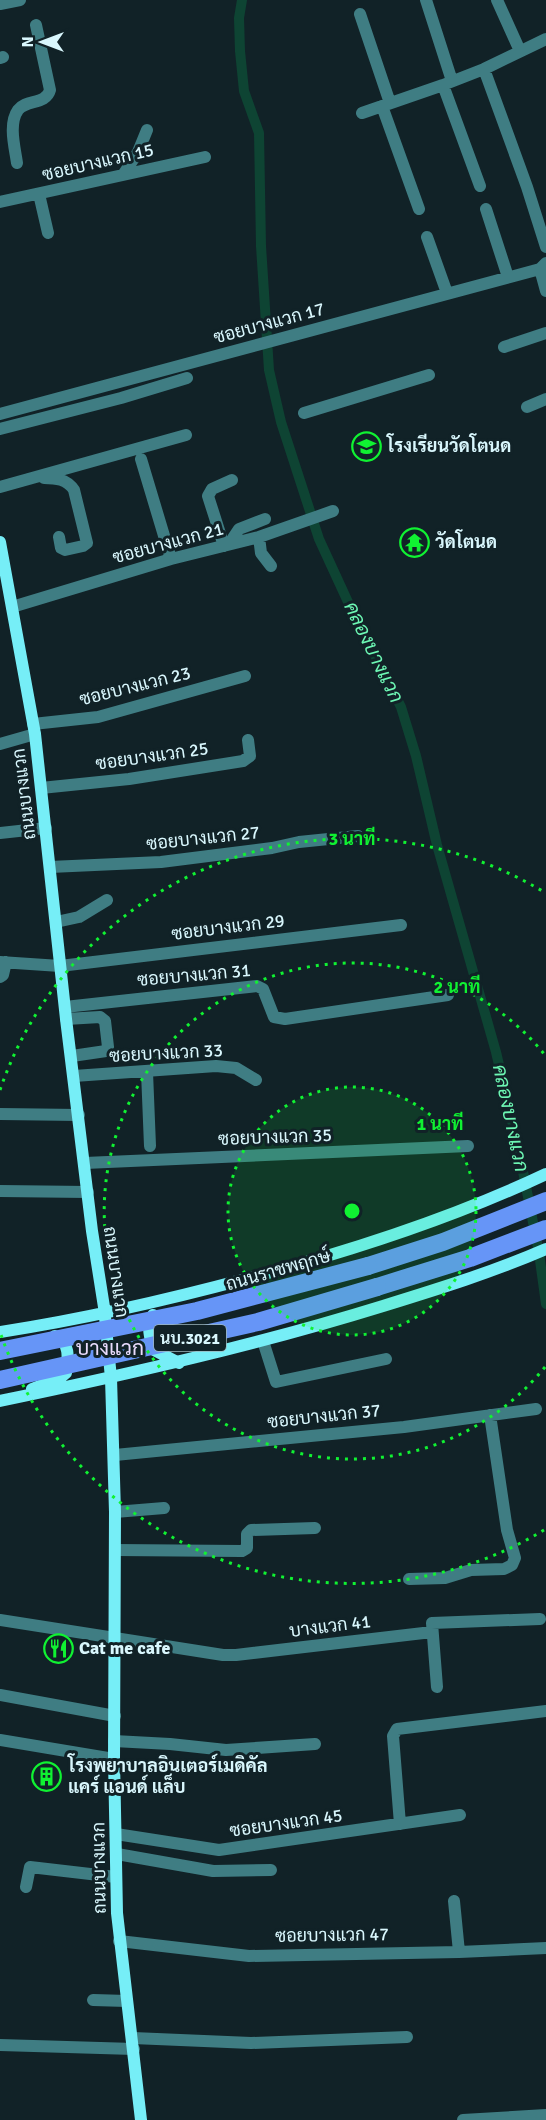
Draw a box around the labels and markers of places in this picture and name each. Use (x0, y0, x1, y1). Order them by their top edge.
school or university icon: โรงเรียนวัดโตนด (350, 430, 382, 462)
place label: โรงเรียนวัดโตนด (386, 433, 511, 457)
temple icon: วัดโตนด (398, 526, 430, 558)
place label: วัดโตนด (435, 529, 497, 553)
centre of rings (342, 1201, 362, 1221)
restaurant icon: Cat me cafe (42, 1632, 74, 1664)
place label: Cat me cafe (79, 1637, 170, 1659)
place label: โรงพยาบาลอินเตอร์เมดิคัล แคร์ แอนด์ แล็บ (67, 1753, 268, 1798)
building icon: โรงพยาบาลอินเตอร์เมดิคัล แคร์ แอนด์ แล็บ (31, 1760, 63, 1792)

